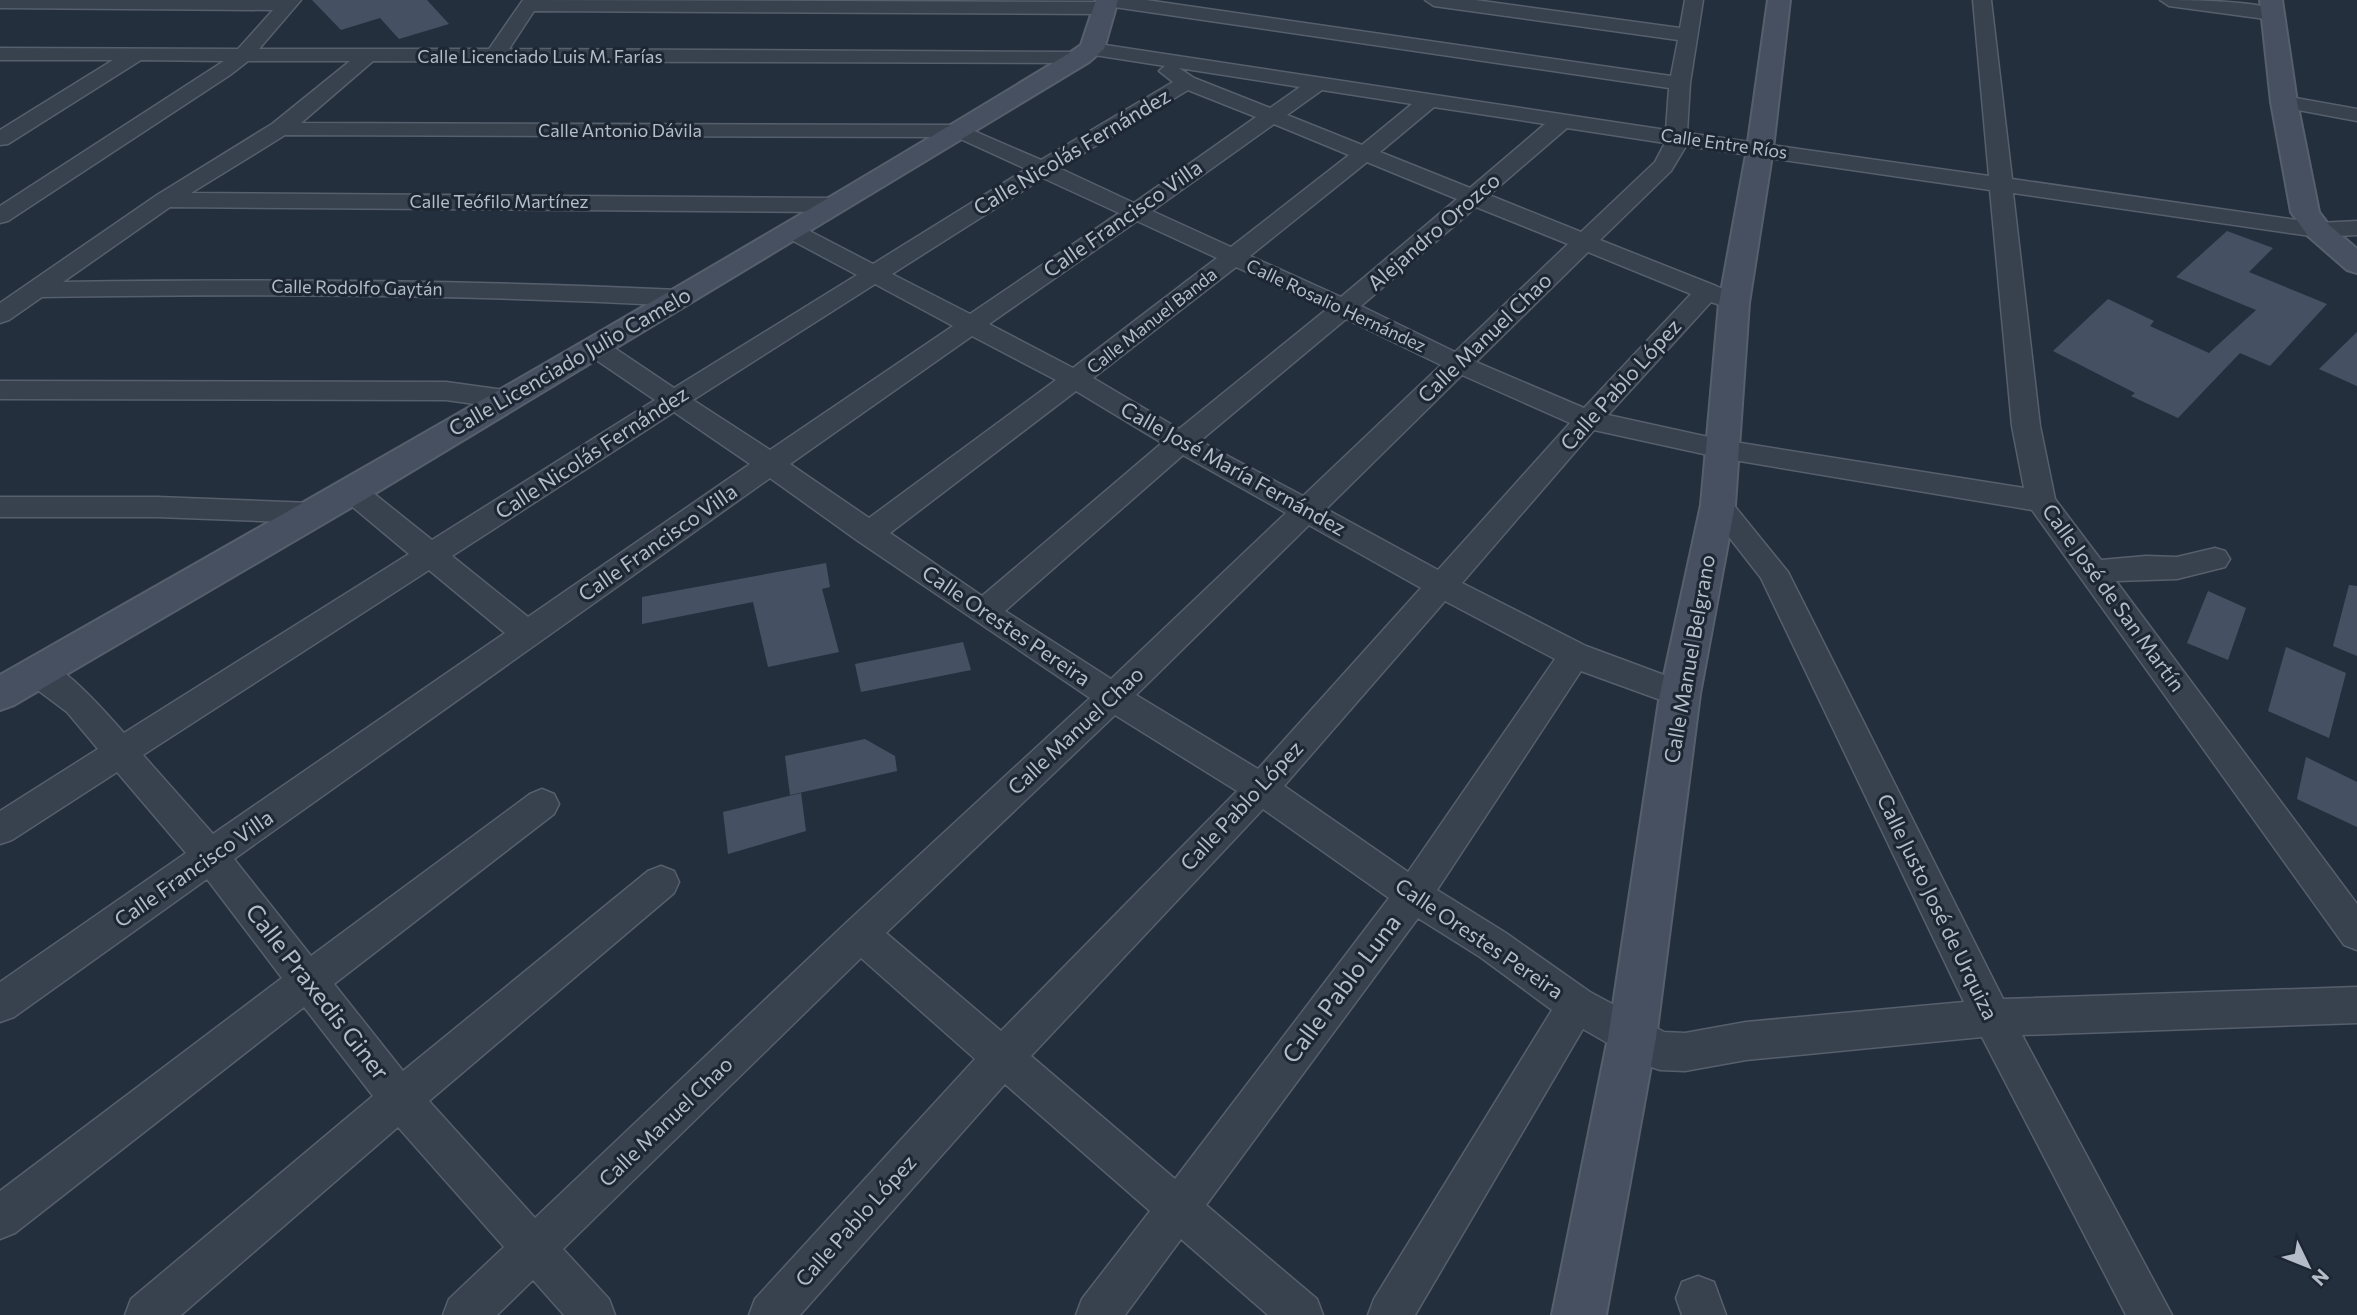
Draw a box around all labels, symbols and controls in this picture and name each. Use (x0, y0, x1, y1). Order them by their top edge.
street label: Calle Licenciado Luis M. Farías (417, 45, 663, 67)
street label: Calle Nicolás Fernández (968, 82, 1174, 219)
street label: Calle Antonio Dávila (538, 119, 702, 141)
street label: Calle Entre Ríos (1659, 123, 1789, 163)
street label: Calle Francisco Villa (1038, 154, 1206, 282)
street label: Alejandro Orozco (1362, 167, 1504, 295)
street label: Calle Teófilo Martínez (409, 190, 589, 212)
street label: Calle Rosalio Hernández (1243, 254, 1430, 356)
street label: Calle Manuel Banda (1082, 262, 1221, 378)
street label: Calle Manuel Chao (1412, 267, 1556, 407)
street label: Calle Rodolfo Gaytán (271, 275, 443, 299)
street label: Calle Licenciado Julio Camelo (444, 281, 695, 440)
street label: Calle Pablo López (1554, 313, 1685, 455)
street label: Calle Nicolás Fernández (490, 380, 692, 523)
street label: Calle José María Fernández (1117, 395, 1351, 540)
street label: Calle Francisco Villa (573, 478, 741, 606)
street label: Calle José de San Martín (2038, 498, 2191, 696)
street label: Calle Manuel Belgrano (1658, 553, 1719, 765)
street label: Calle Orestes Pereira (918, 559, 1096, 690)
street label: Calle Manuel Chao (1002, 661, 1148, 799)
street label: Calle Pablo López (1174, 735, 1307, 875)
street label: Calle Justo José de Urquiza (1873, 789, 2004, 1023)
street label: Calle Francisco Villa (109, 804, 277, 932)
street label: Calle Orestes Pereira (1391, 872, 1569, 1003)
street label: Calle Praxedis Giner (240, 897, 396, 1085)
street label: Calle Pablo Luna (1275, 908, 1406, 1068)
street label: Calle Manuel Chao (593, 1051, 737, 1191)
street label: Calle Pablo López (789, 1149, 920, 1291)
north arrow (2273, 1231, 2343, 1301)
text: N (2308, 1265, 2334, 1291)

